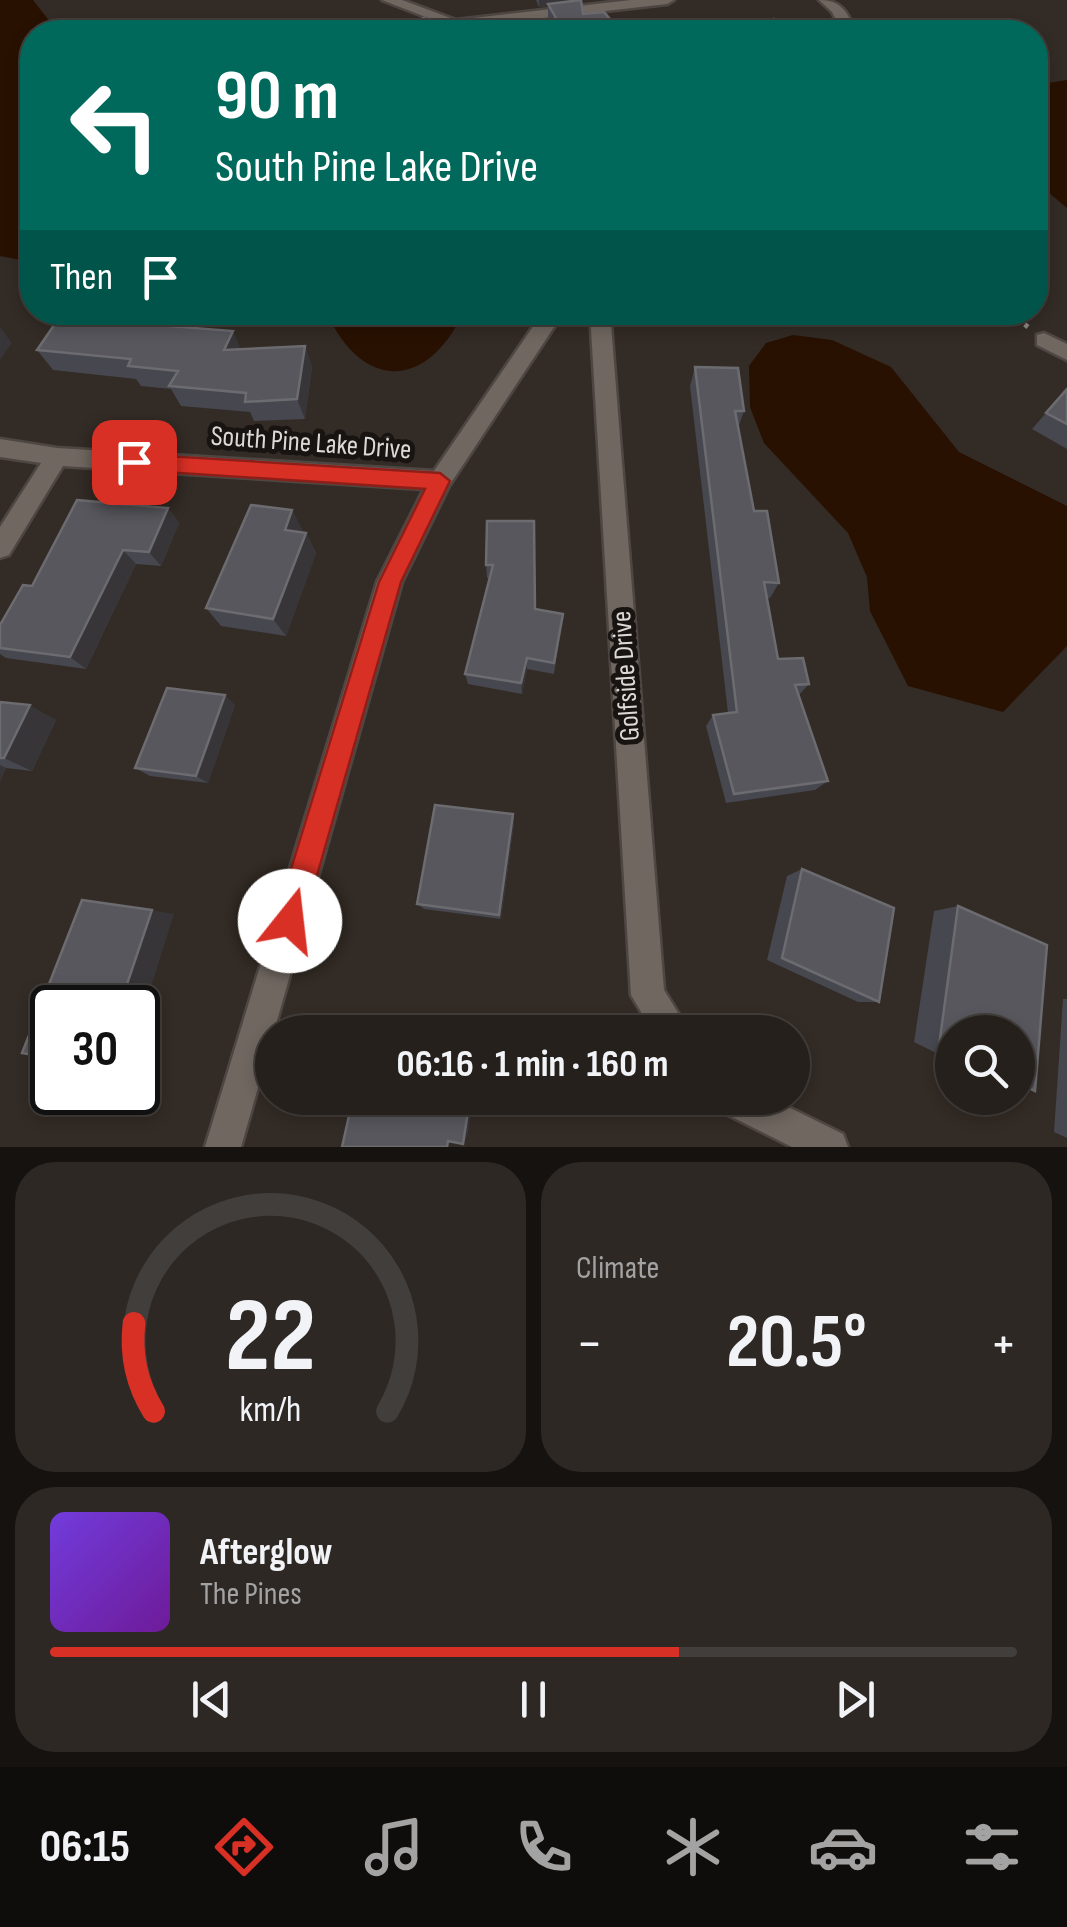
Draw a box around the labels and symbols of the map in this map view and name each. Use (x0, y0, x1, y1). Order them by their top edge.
pin (92, 420, 177, 505)
street label: South Pine Lake Drive (210, 420, 412, 466)
street label: Golfside Drive (605, 610, 647, 742)
position arrow (238, 869, 342, 973)
speed limit sign: 30 (30, 985, 160, 1115)

